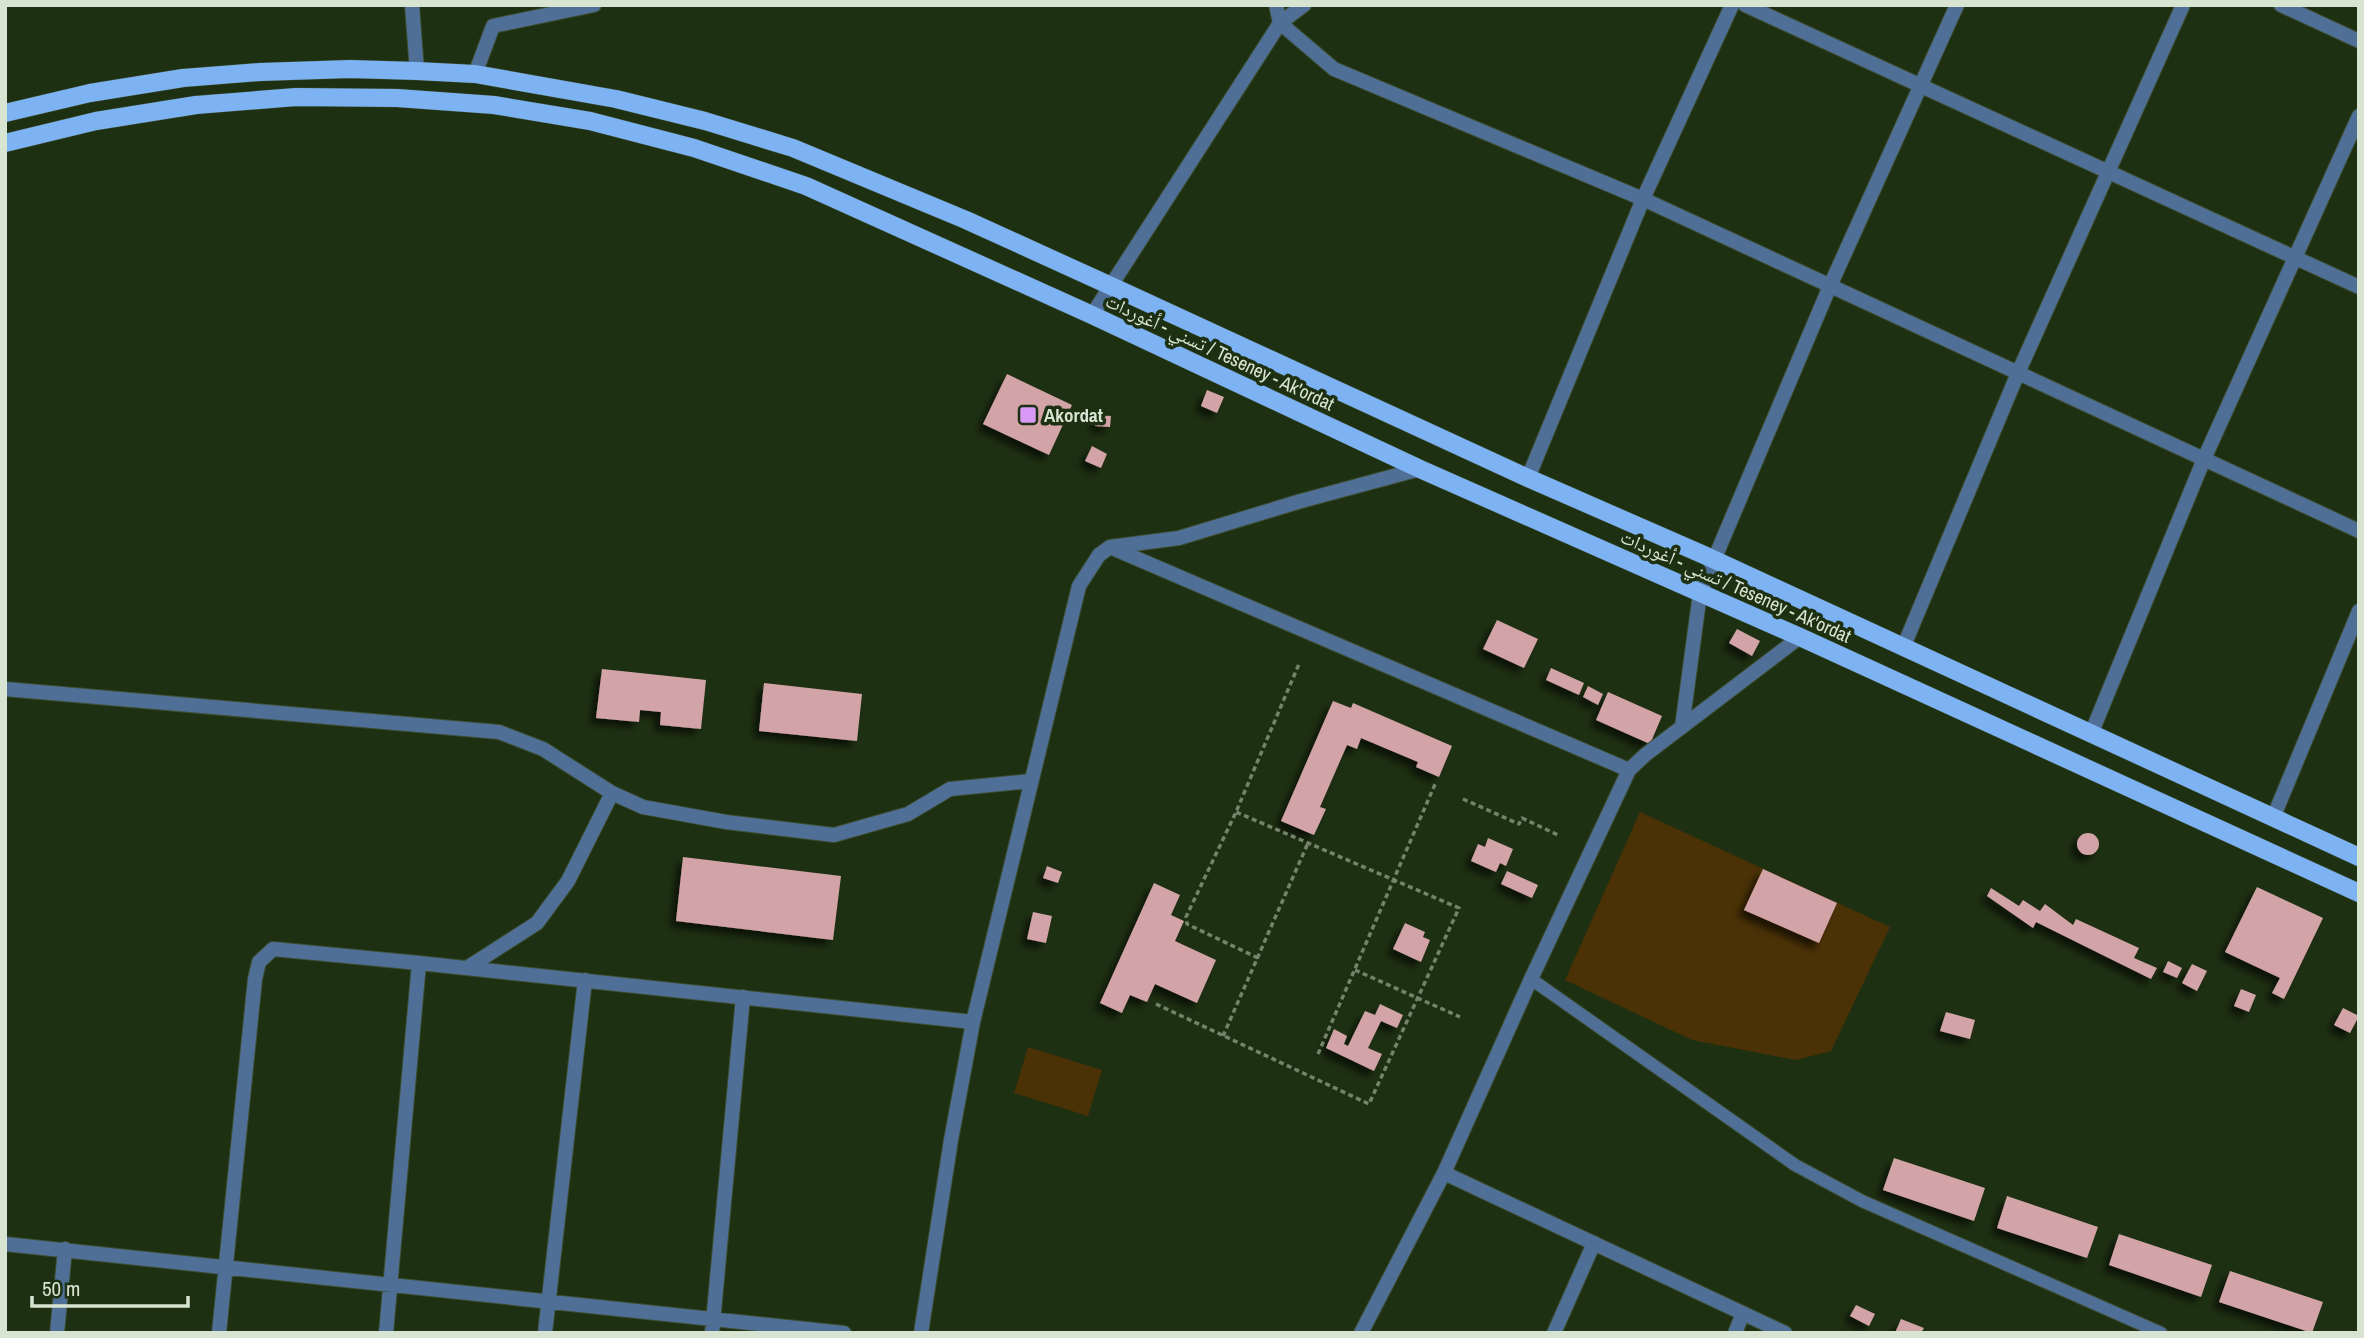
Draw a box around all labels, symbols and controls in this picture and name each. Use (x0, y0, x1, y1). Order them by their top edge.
street label: تسني - أغوردات / Teseney - Ak'ordat (1100, 287, 1339, 419)
place label: Akordat (1044, 402, 1103, 428)
marker: Akordat (1018, 405, 1038, 425)
street label: تسني - أغوردات / Teseney - Ak'ordat (1616, 523, 1856, 652)
scale bar (32, 1264, 187, 1308)
text: 50 m (42, 1274, 80, 1303)

